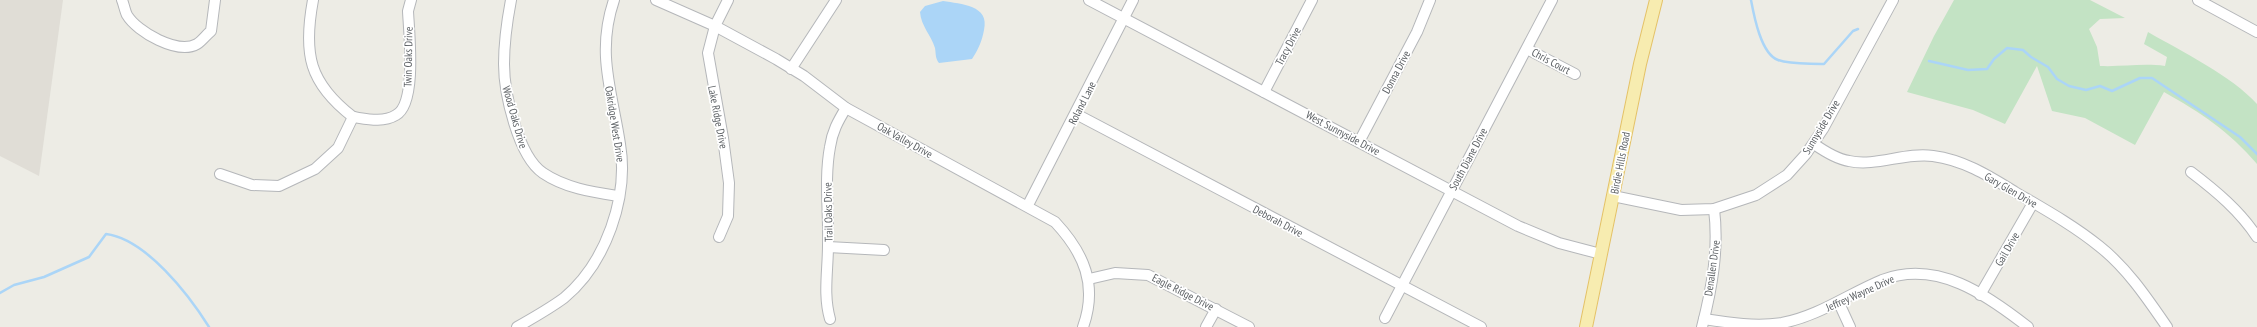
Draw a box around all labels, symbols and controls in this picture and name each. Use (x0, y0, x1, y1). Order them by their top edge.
street label: Tracy Drive (1272, 24, 1304, 68)
street label: Twin Oaks Drive (400, 26, 416, 87)
street label: Chris Court (1529, 45, 1573, 77)
street label: Donna Drive (1379, 48, 1413, 96)
street label: Roland Lane (1065, 79, 1099, 127)
street label: Wood Oaks Drive (499, 84, 531, 150)
street label: Lake Ridge Drive (705, 84, 731, 150)
street label: Oakridge West Drive (602, 85, 628, 164)
street label: Sunnyside Drive (1799, 97, 1843, 157)
street label: West Sunnyside Drive (1304, 108, 1383, 159)
street label: Oak Valley Drive (875, 119, 936, 161)
street label: South Diane Drive (1446, 125, 1491, 193)
street label: Birdie Hills Road (1607, 131, 1633, 195)
street label: Gary Glen Drive (1982, 169, 2040, 211)
street label: Trail Oaks Drive (820, 182, 836, 242)
street label: Deborah Drive (1251, 202, 1306, 240)
street label: Gail Drive (1992, 229, 2023, 269)
street label: Denallen Drive (1701, 239, 1723, 297)
street label: Eagle Ridge Drive (1150, 270, 1217, 314)
street label: Jeffrey Wayne Drive (1823, 271, 1897, 315)

